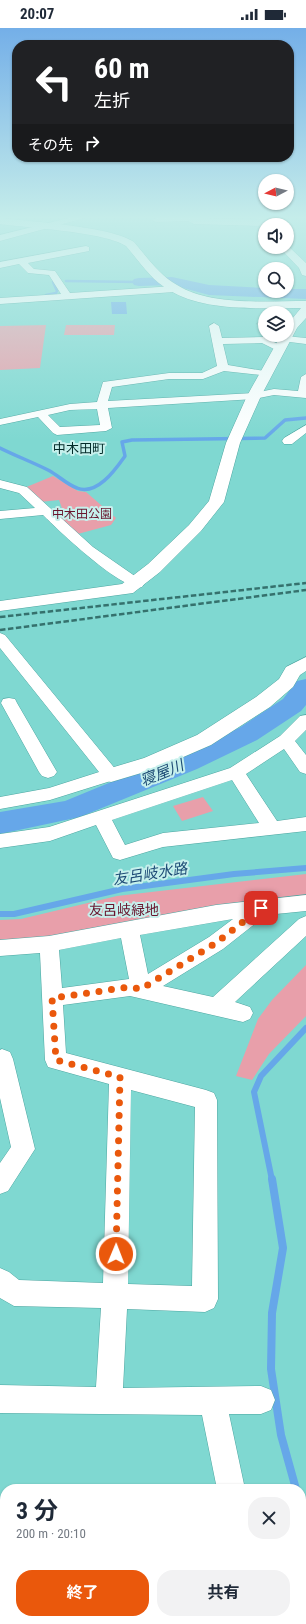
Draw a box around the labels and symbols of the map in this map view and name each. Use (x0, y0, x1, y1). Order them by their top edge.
north arrow (258, 174, 294, 210)
district label: 中木田町 (53, 441, 105, 456)
park label: 中木田公園 (52, 507, 112, 521)
water label: 寝屋川 (138, 755, 188, 790)
water label: 友呂岐水路 (112, 859, 190, 889)
pin (244, 891, 278, 925)
park label: 友呂岐緑地 (89, 902, 159, 918)
position arrow (95, 1233, 137, 1275)

